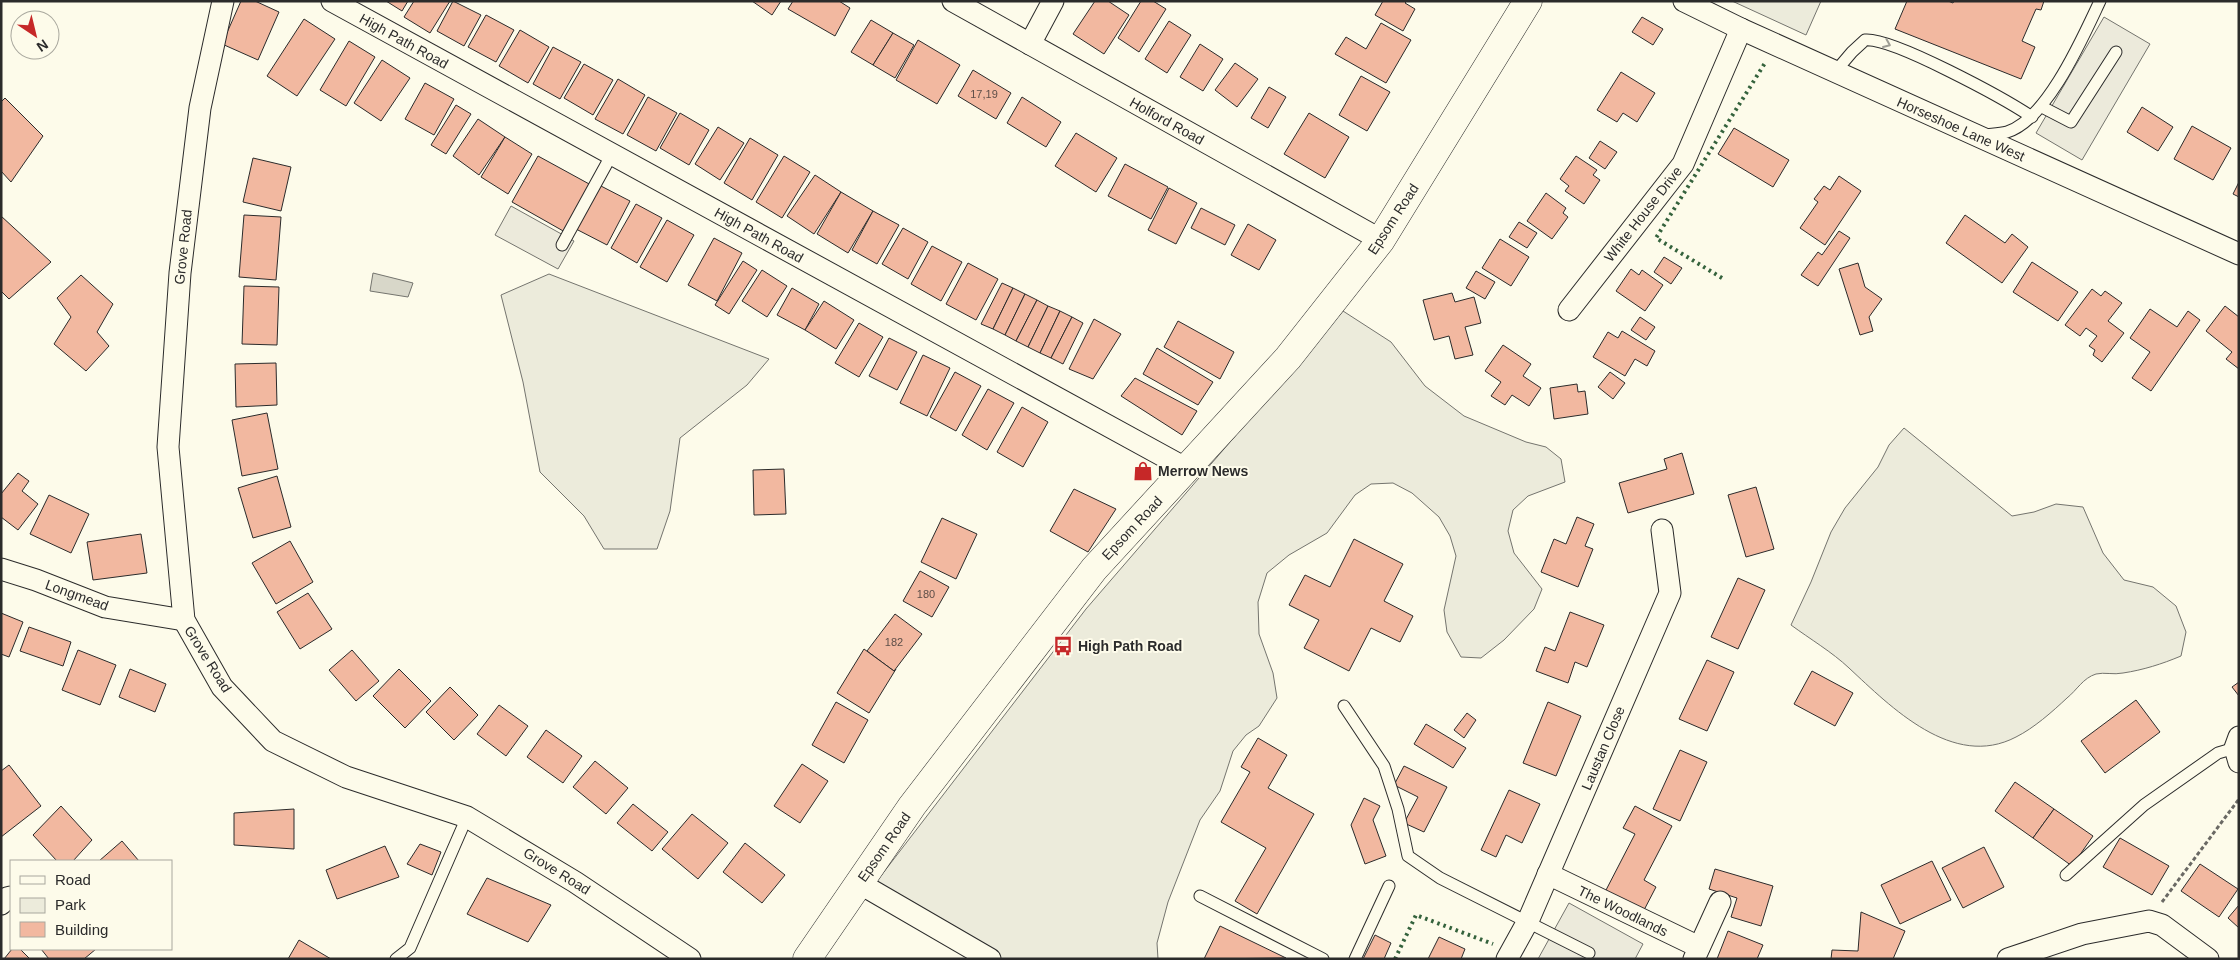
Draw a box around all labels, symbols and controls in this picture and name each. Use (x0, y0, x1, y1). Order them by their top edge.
north arrow (10, 10, 60, 60)
street label: High Path Road (357, 10, 451, 72)
text: N (34, 36, 51, 55)
one-way arrow (1882, 37, 1891, 48)
house number: 17,19 (970, 88, 998, 100)
street label: Holford Road (1127, 94, 1207, 148)
street label: Horseshoe Lane West (1895, 94, 2028, 164)
street label: White House Drive (1601, 163, 1685, 265)
street label: Epsom Road (1364, 181, 1422, 257)
street label: High Path Road (712, 204, 806, 266)
street label: Grove Road (171, 209, 195, 285)
shop icon: Merrow News (1132, 460, 1154, 482)
place label: Merrow News (1158, 463, 1248, 479)
street label: Epsom Road (1099, 493, 1165, 563)
street label: Longmead (43, 576, 111, 614)
house number: 180 (917, 588, 935, 600)
street label: Grove Road (181, 623, 235, 695)
bus stop icon: High Path Road (1052, 635, 1074, 657)
house number: 182 (885, 636, 903, 648)
place label: High Path Road (1078, 638, 1182, 654)
street label: Laustan Close (1578, 703, 1628, 792)
street label: Epsom Road (854, 809, 914, 885)
street label: Grove Road (521, 844, 593, 898)
legend (10, 860, 172, 950)
text: Road (55, 871, 91, 888)
street label: The Woodlands (1576, 882, 1670, 940)
text: Park (55, 896, 86, 913)
text: Building (55, 921, 108, 938)

